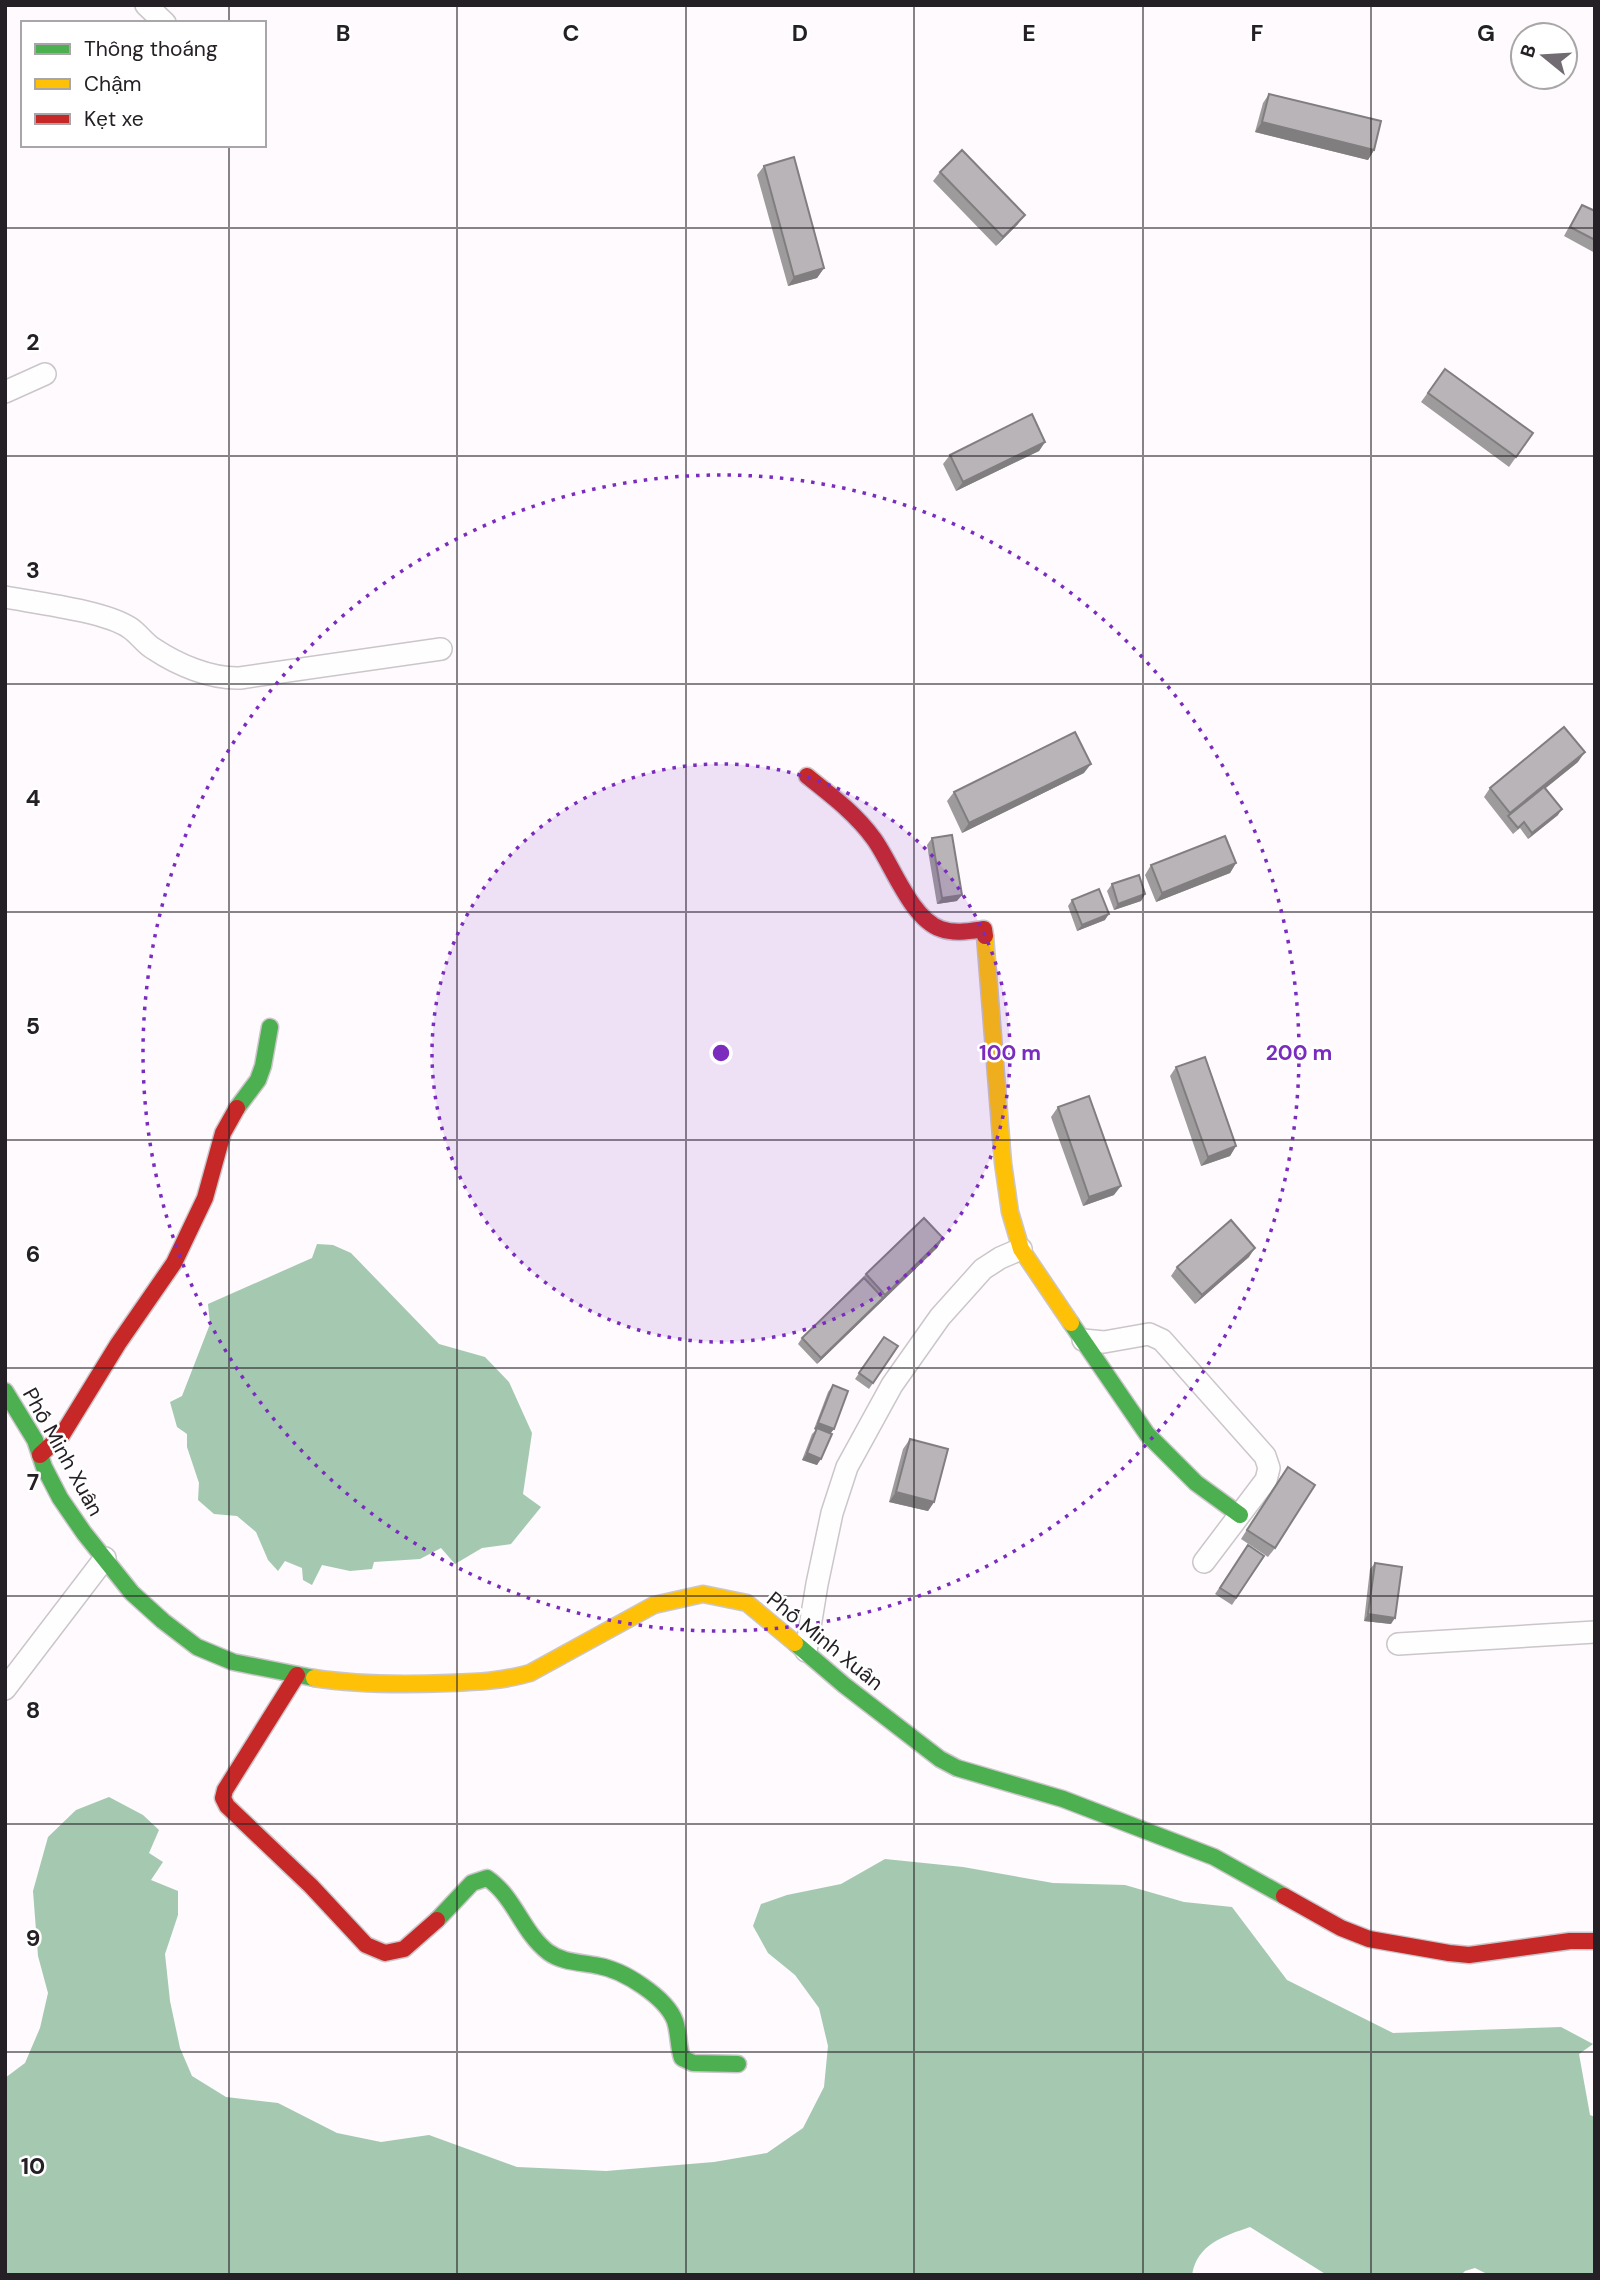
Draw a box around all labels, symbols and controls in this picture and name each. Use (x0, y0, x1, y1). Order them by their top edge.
text: B (336, 18, 350, 48)
text: C (563, 18, 579, 48)
text: D (792, 18, 808, 48)
text: E (1022, 18, 1036, 48)
text: F (1251, 18, 1264, 48)
text: G (1477, 18, 1495, 48)
legend (21, 21, 266, 147)
north arrow (1509, 21, 1579, 91)
text: Thông thoáng (84, 35, 218, 63)
text: B (1515, 41, 1542, 61)
text: Chậm (84, 70, 142, 98)
text: Kẹt xe (84, 105, 144, 133)
text: 2 (26, 327, 40, 357)
text: 3 (26, 555, 40, 585)
text: 4 (26, 783, 41, 813)
text: 5 (26, 1011, 40, 1041)
text: 100 m (979, 1039, 1041, 1067)
text: 200 m (1266, 1039, 1332, 1067)
centre of rings (709, 1041, 733, 1065)
text: 6 (26, 1239, 40, 1269)
street label: Phố Minh Xuân (16, 1383, 110, 1521)
text: 7 (27, 1467, 39, 1497)
street label: Phố Minh Xuân (761, 1585, 889, 1697)
text: 8 (26, 1695, 40, 1725)
text: 9 (26, 1923, 40, 1953)
text: 10 (21, 2151, 45, 2181)

